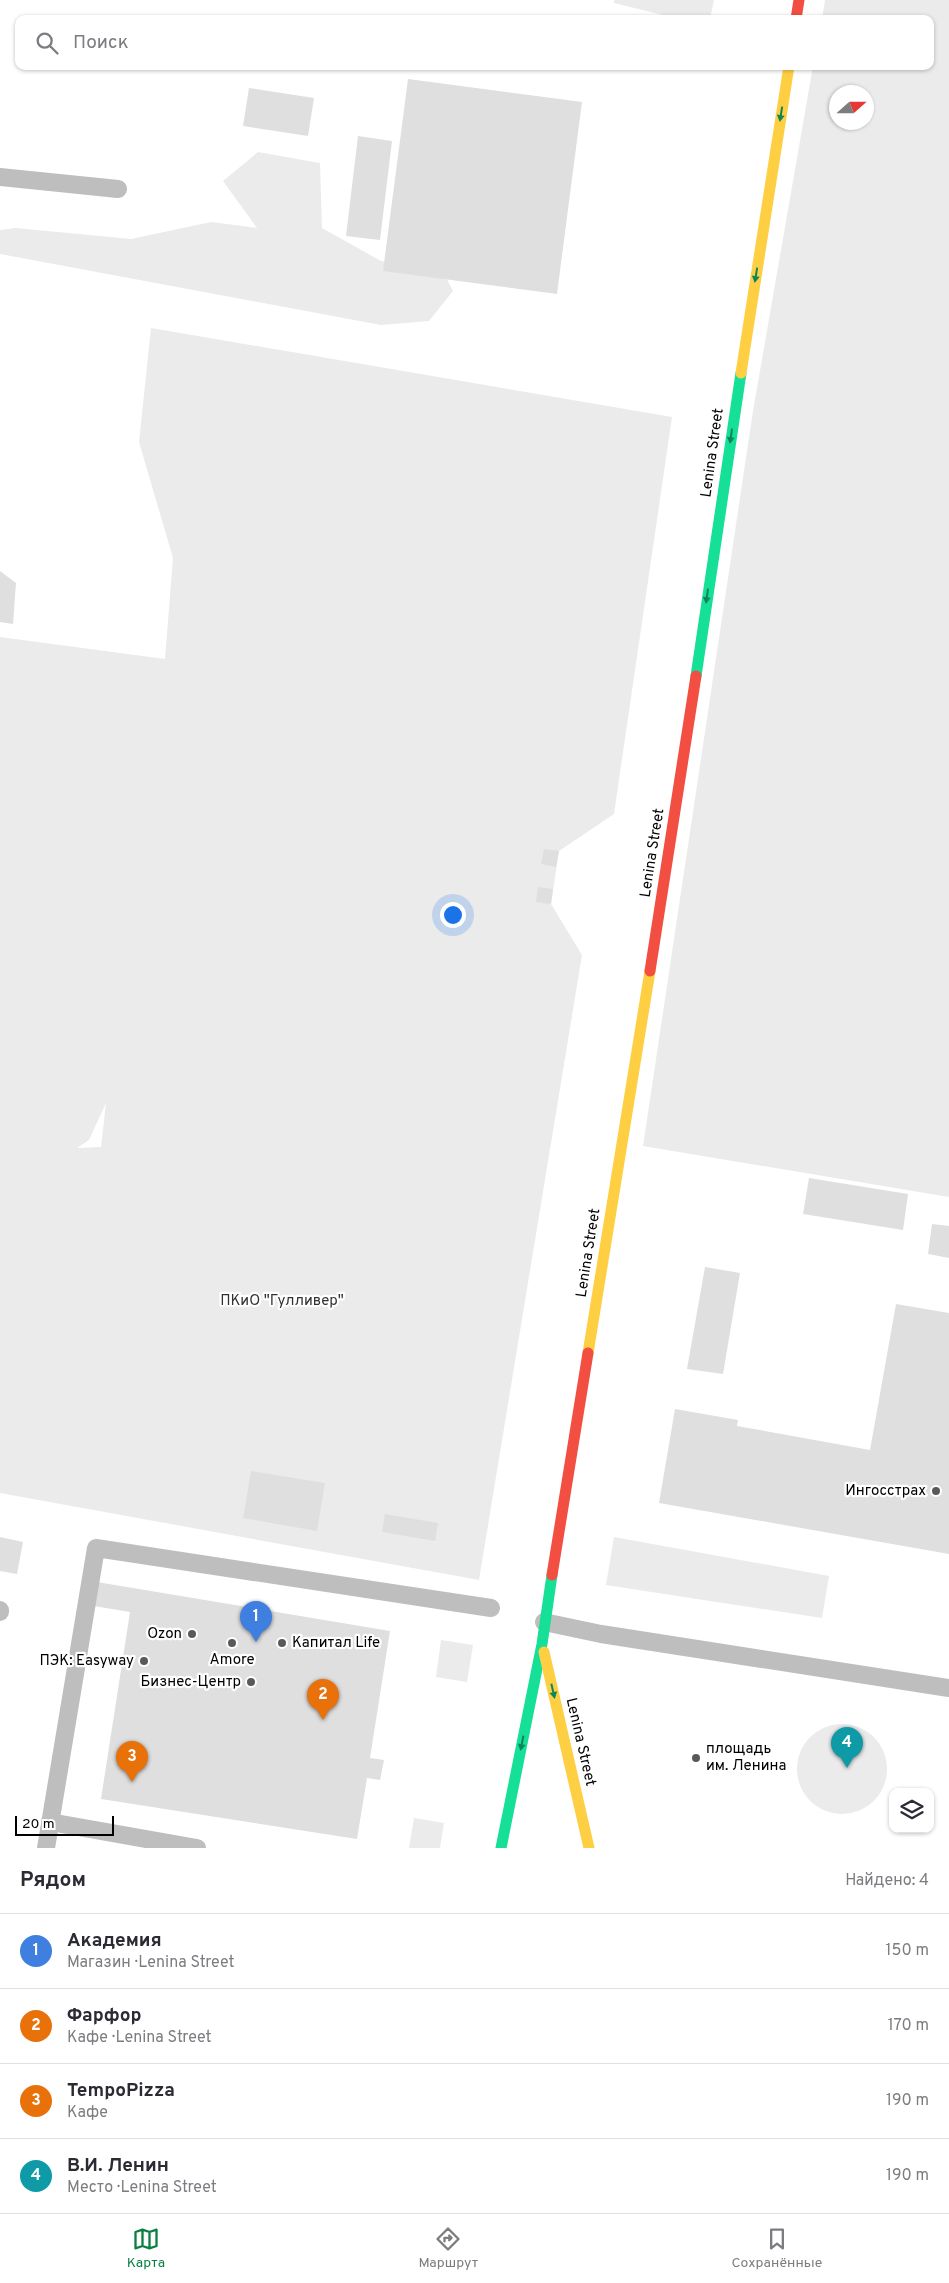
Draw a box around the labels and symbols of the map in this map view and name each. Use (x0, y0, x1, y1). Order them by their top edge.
north arrow (829, 85, 874, 130)
one-way arrow (777, 107, 785, 123)
one-way arrow (751, 267, 759, 283)
street label: Lenina Street (697, 407, 729, 499)
one-way arrow (727, 428, 735, 444)
one-way arrow (703, 589, 711, 605)
street label: Lenina Street (637, 807, 669, 899)
your location (440, 902, 466, 928)
street label: Lenina Street (573, 1207, 605, 1299)
park label: ПКиО "Гулливер" (220, 1292, 344, 1311)
place label: Ингосстрах (845, 1482, 926, 1501)
marker: Ингосстрах (930, 1485, 942, 1497)
pin: 1 (240, 1601, 272, 1642)
place label: Ozon (147, 1625, 182, 1644)
marker: Ozon (186, 1628, 198, 1640)
place label: Капитал Life (292, 1634, 380, 1653)
marker: Amore (226, 1637, 238, 1649)
marker: Капитал Life (276, 1637, 288, 1649)
place label: Amore (210, 1651, 254, 1670)
place label: ПЭК: Easyway (40, 1652, 134, 1671)
marker: ПЭК: Easyway (138, 1655, 150, 1667)
place label: Бизнес-Центр (141, 1673, 241, 1692)
marker: Бизнес-Центр (245, 1676, 257, 1688)
pin: 2 (307, 1679, 339, 1720)
one-way arrow (549, 1684, 557, 1699)
street label: Lenina Street (561, 1696, 599, 1788)
pin: 4 (831, 1727, 863, 1768)
one-way arrow (518, 1735, 526, 1751)
place label: площадь им. Ленина (706, 1740, 786, 1776)
pin: 3 (116, 1741, 148, 1782)
marker: площадь им. Ленина (690, 1752, 702, 1764)
scale bar (15, 1813, 114, 1836)

